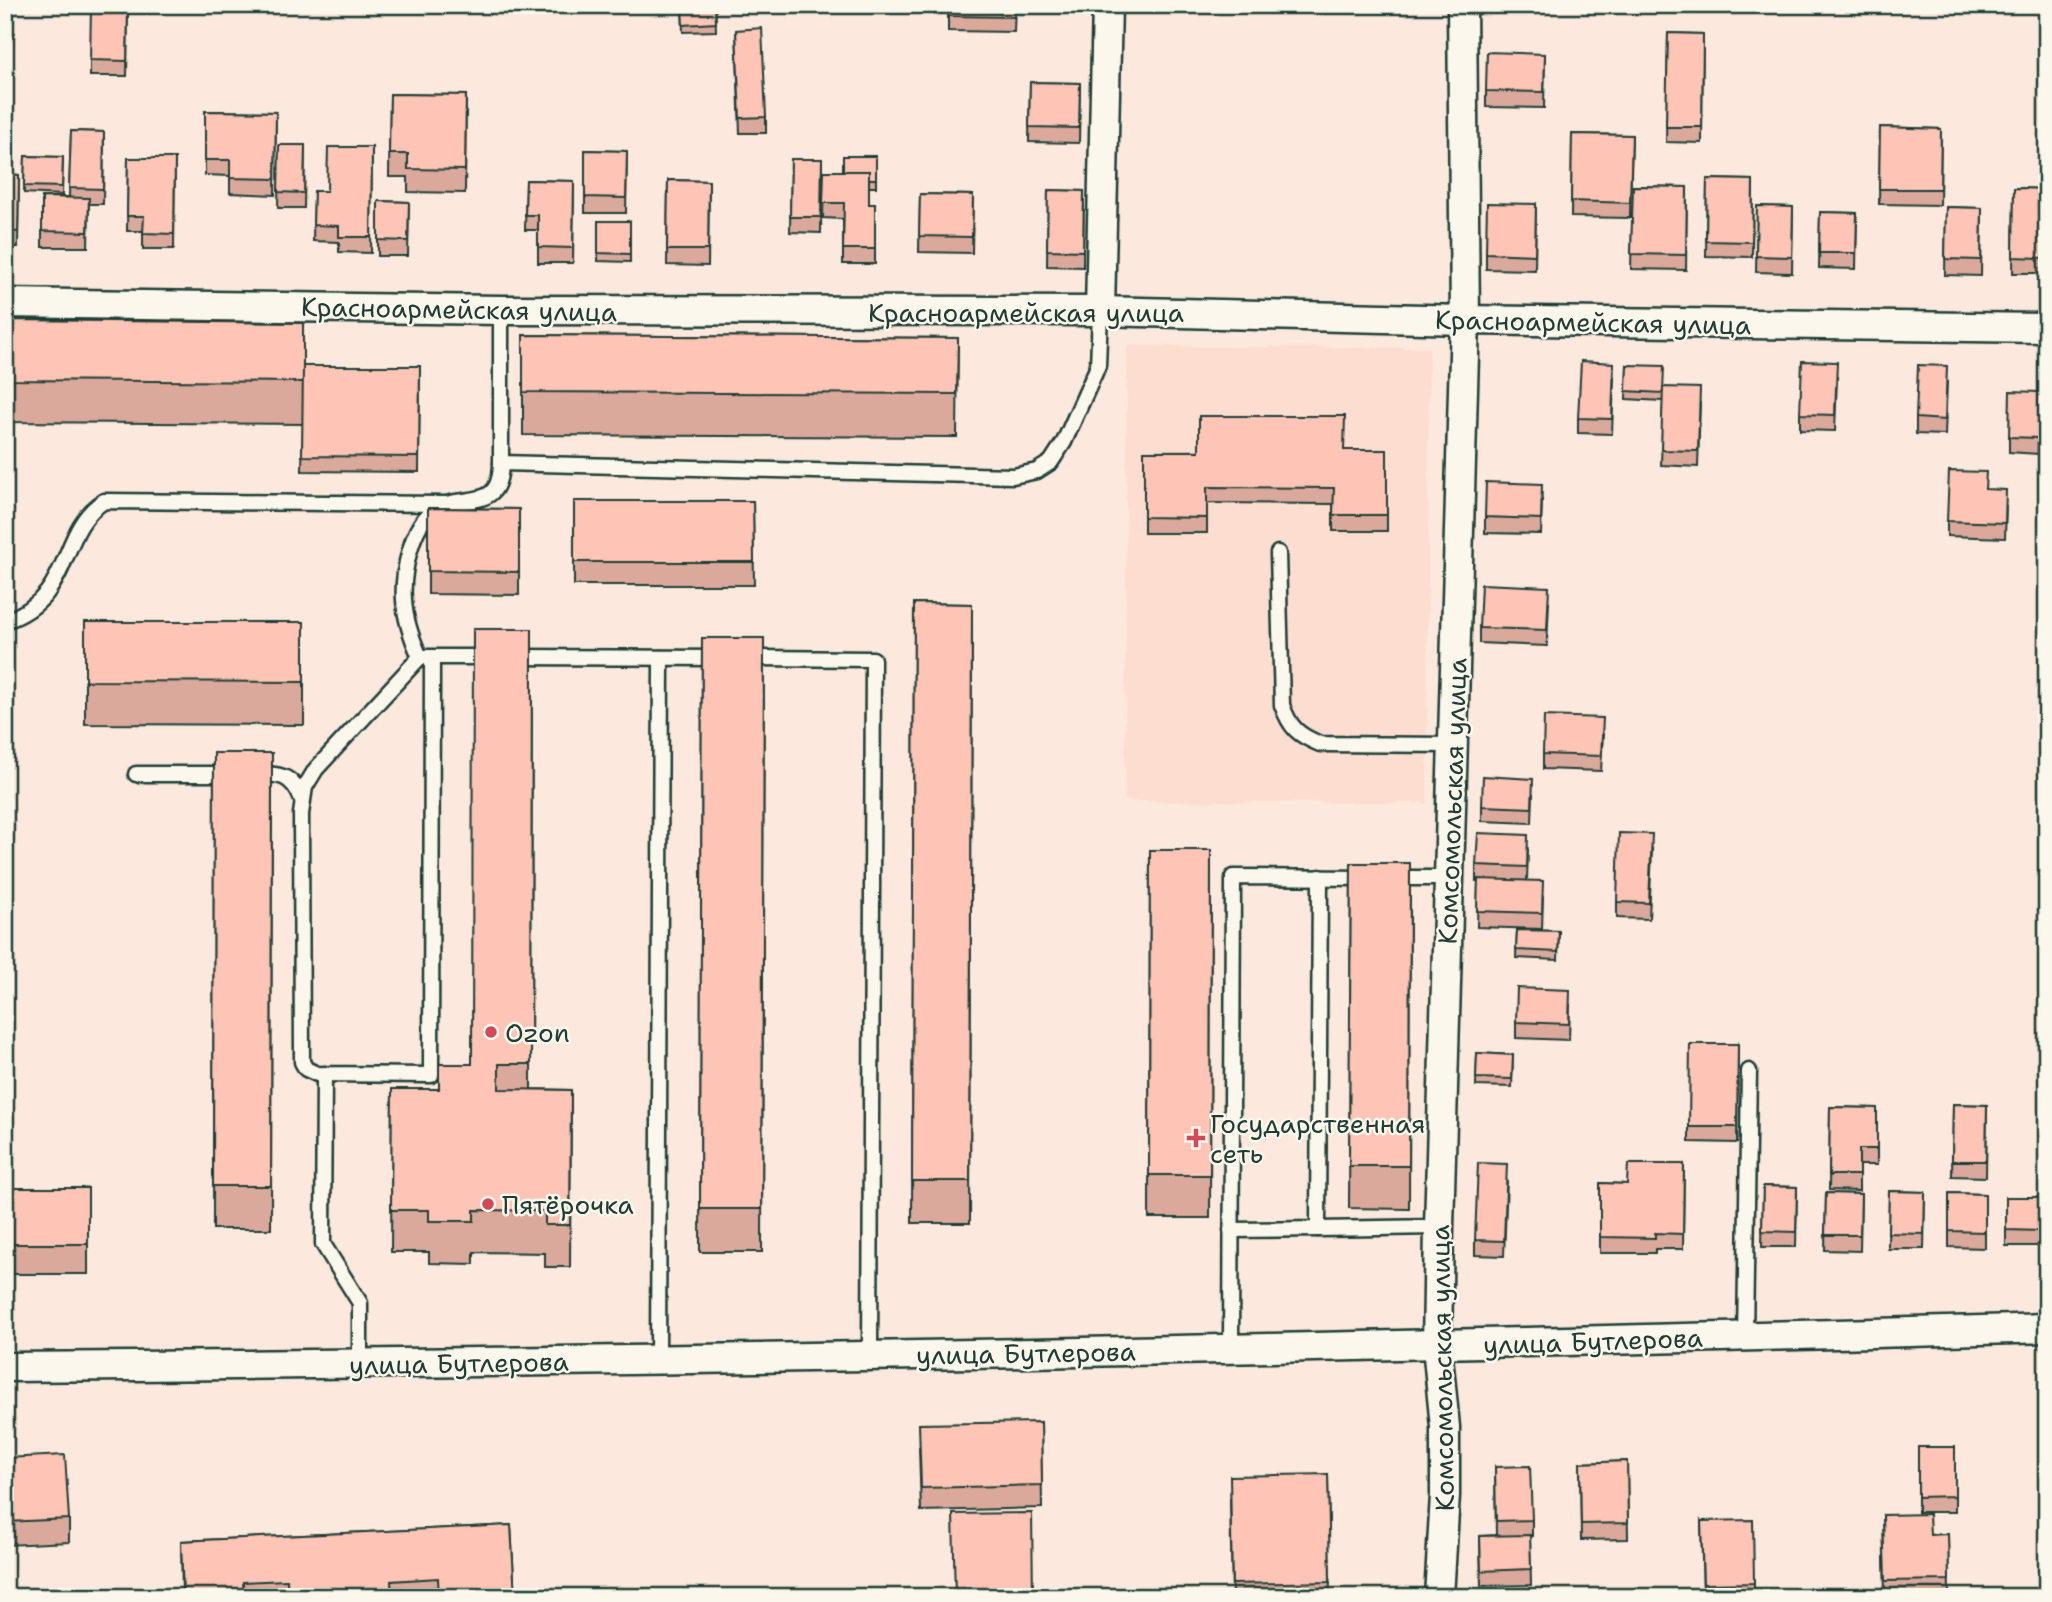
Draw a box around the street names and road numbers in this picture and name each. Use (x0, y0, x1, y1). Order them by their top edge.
street label: Красноармейская улица (301, 289, 617, 329)
street label: Красноармейская улица (868, 295, 1184, 330)
street label: Красноармейская улица (1435, 302, 1751, 342)
street label: Комсомольская улица (1430, 657, 1474, 945)
street label: Комсомольская улица (1422, 1224, 1462, 1512)
street label: улица Бутлерова (1483, 1320, 1703, 1362)
street label: улица Бутлерова (916, 1334, 1136, 1372)
street label: улица Бутлерова (349, 1344, 569, 1382)

